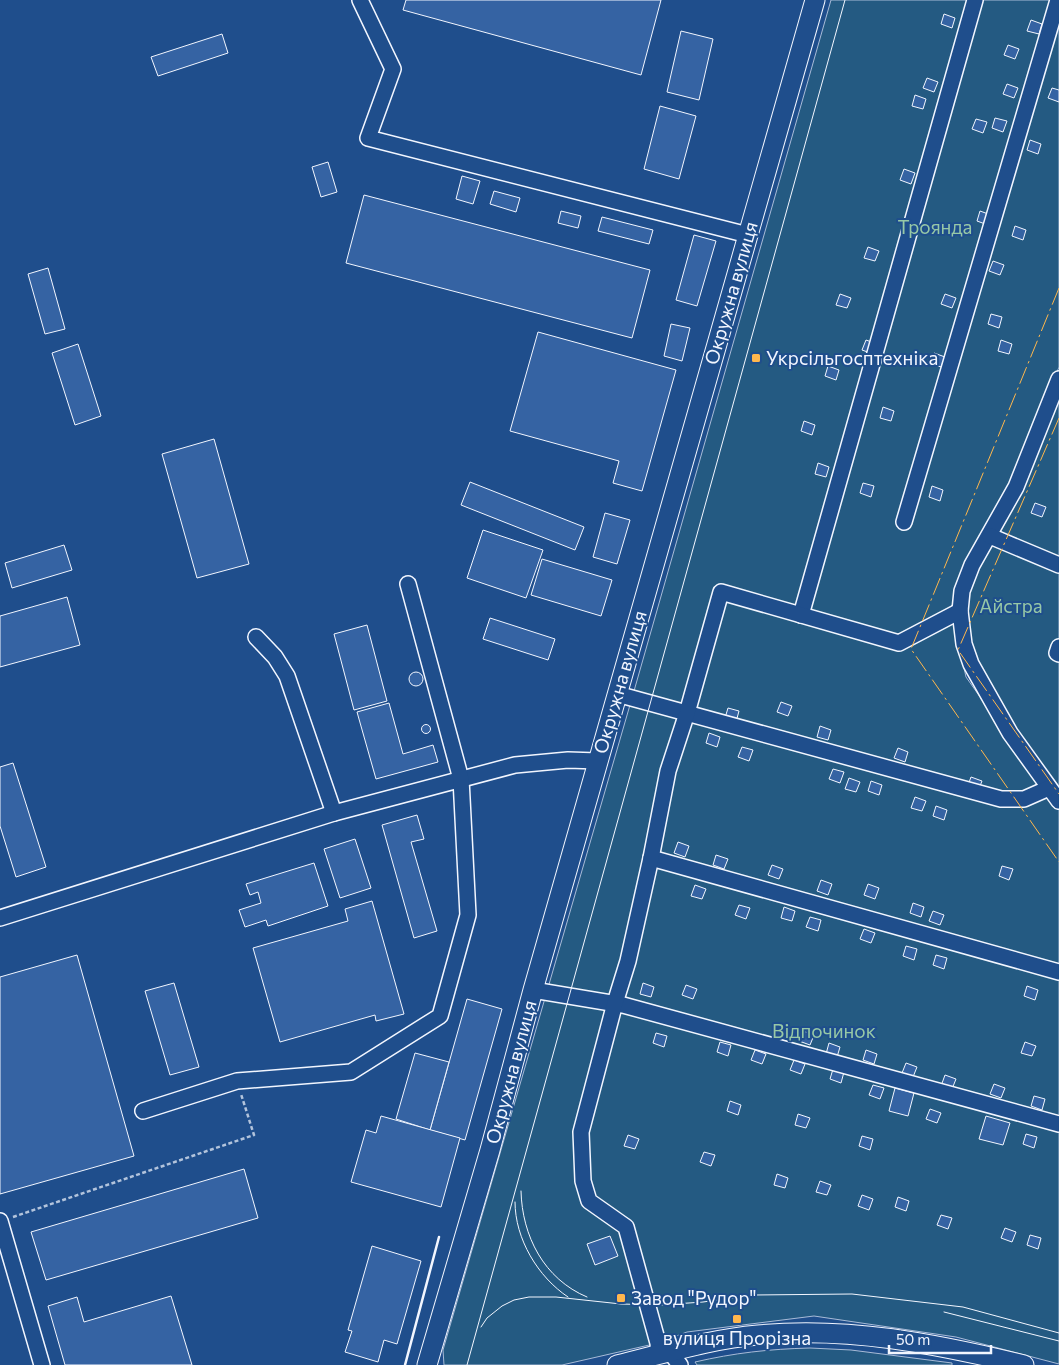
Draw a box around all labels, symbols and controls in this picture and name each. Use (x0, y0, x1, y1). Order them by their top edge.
park label: Троянда (898, 215, 972, 238)
street label: Окружна вулиця (699, 219, 762, 367)
place label: Укрсільгосптехніка (766, 346, 938, 369)
marker: Укрсільгосптехніка (750, 352, 762, 364)
park label: Айстра (979, 594, 1043, 617)
street label: Окружна вулиця (588, 608, 651, 756)
street label: Окружна вулиця (480, 997, 541, 1146)
park label: Відпочинок (772, 1019, 876, 1042)
place label: Завод "Рудор" (631, 1286, 757, 1309)
marker: Завод "Рудор" (615, 1292, 627, 1304)
marker: вулиця Прорізна (731, 1313, 743, 1325)
scale bar (889, 1322, 992, 1354)
place label: вулиця Прорізна (663, 1326, 811, 1349)
text: 50 m (896, 1330, 930, 1348)

